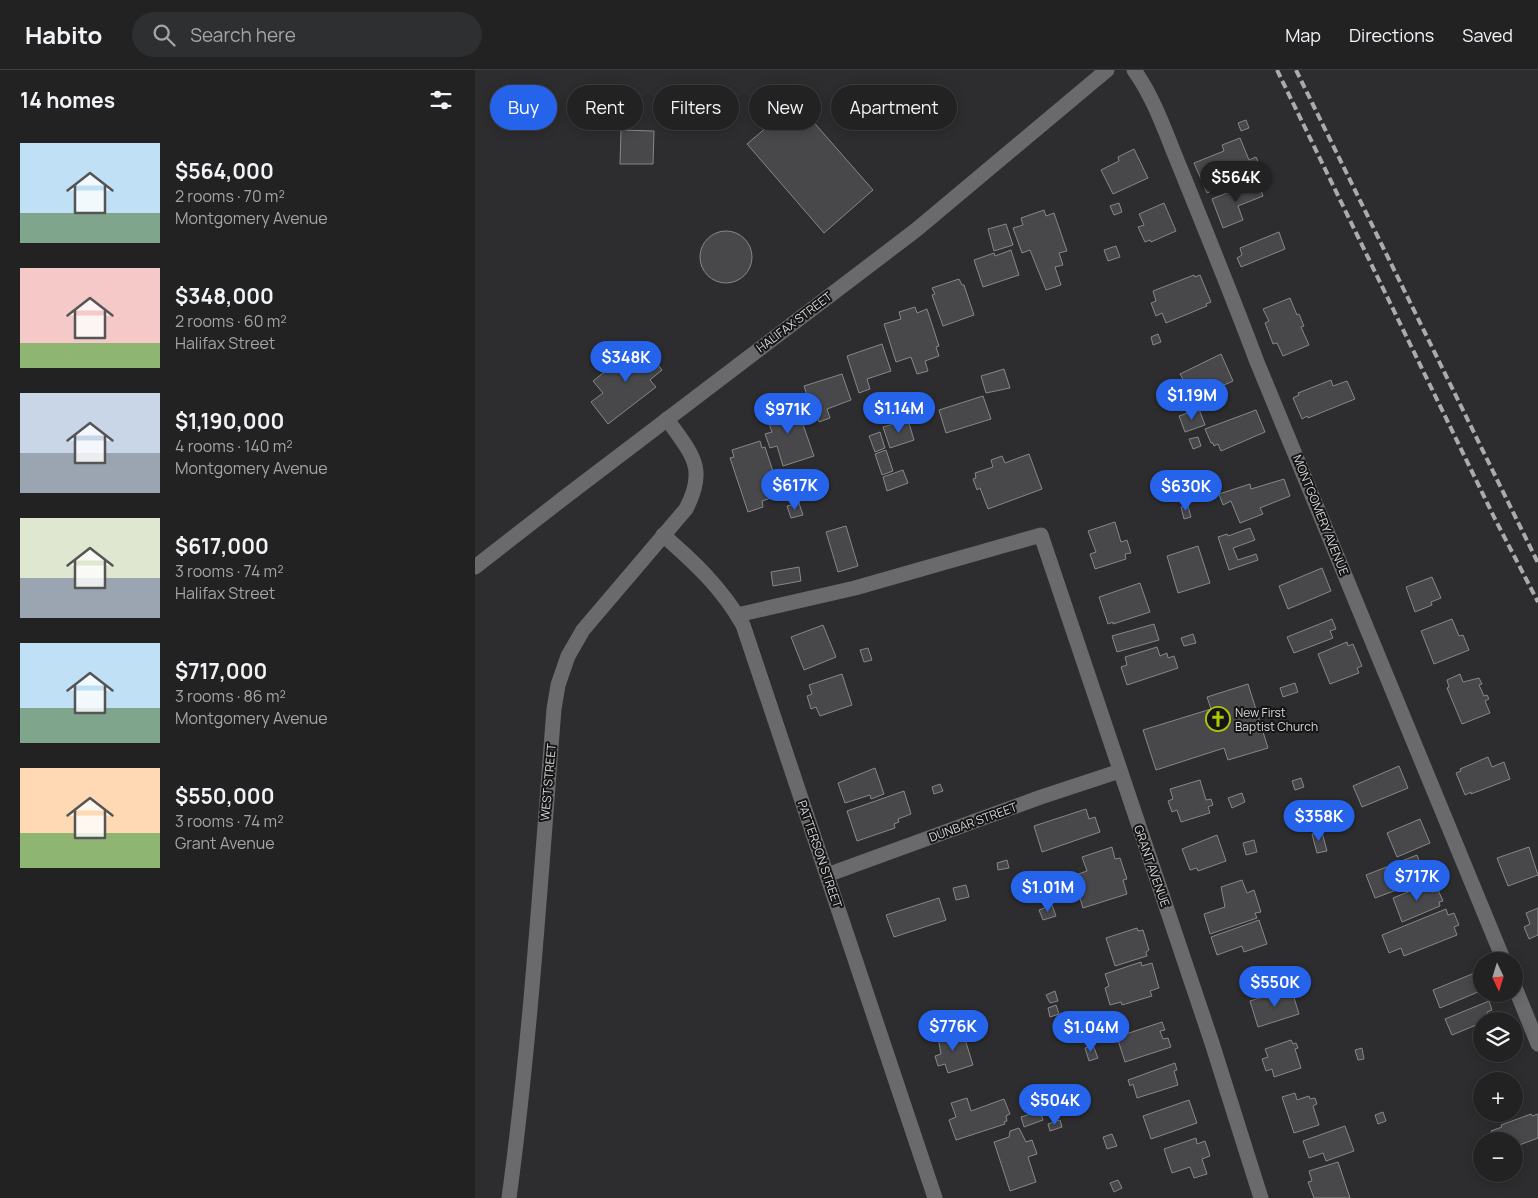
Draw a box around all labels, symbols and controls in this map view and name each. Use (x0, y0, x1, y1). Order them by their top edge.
search box (132, 12, 482, 57)
text: Habito (25, 18, 102, 51)
icon: search (150, 21, 178, 49)
text: Search here (190, 22, 296, 48)
text: Map (1285, 23, 1321, 47)
text: Directions (1349, 23, 1434, 47)
text: Saved (1462, 23, 1513, 47)
chip: Buy (490, 85, 557, 130)
chip: Rent (567, 85, 643, 130)
chip: Filters (653, 85, 739, 130)
chip: New (749, 85, 821, 130)
chip: Apartment (831, 85, 957, 130)
text: 14 homes (20, 86, 115, 114)
icon: filters (427, 86, 455, 114)
text: $564,000 (175, 157, 274, 185)
pin: $564K (1201, 160, 1271, 203)
icon: home (60, 163, 120, 223)
text: $564K (1211, 166, 1261, 188)
text: 2 rooms · 70 m² (175, 185, 285, 207)
text: Montgomery Avenue (175, 207, 328, 229)
text: $348,000 (175, 282, 274, 310)
street label: HALIFAX STREET (753, 287, 836, 356)
icon: home (60, 288, 120, 348)
text: 2 rooms · 60 m² (175, 310, 287, 332)
text: Halifax Street (175, 332, 275, 354)
pin: $348K (591, 340, 661, 383)
text: $348K (601, 346, 651, 368)
pin: $1.19M (1151, 378, 1233, 421)
text: $1.19M (1167, 384, 1217, 406)
pin: $971K (753, 392, 823, 435)
pin: $1.14M (858, 392, 940, 434)
text: $1.14M (874, 397, 924, 419)
text: $971K (765, 398, 811, 420)
text: $1,190,000 (175, 407, 284, 435)
icon: home (60, 413, 120, 473)
text: 4 rooms · 140 m² (175, 435, 293, 457)
street label: MONTGOMERY AVENUE (1289, 452, 1353, 578)
text: Montgomery Avenue (175, 457, 328, 479)
pin: $617K (760, 468, 830, 511)
pin: $630K (1151, 470, 1221, 512)
text: $617K (772, 474, 818, 496)
text: $630K (1161, 475, 1211, 497)
text: $617,000 (175, 532, 269, 560)
icon: home (60, 538, 120, 598)
text: 3 rooms · 74 m² (175, 560, 284, 582)
text: Halifax Street (175, 582, 275, 604)
text: $717,000 (175, 657, 267, 685)
icon: home (60, 663, 120, 723)
text: 3 rooms · 86 m² (175, 685, 286, 707)
place label: New First Baptist Church (1235, 704, 1318, 735)
church icon: New First Baptist Church (1205, 706, 1231, 732)
text: Montgomery Avenue (175, 707, 328, 729)
street label: WEST STREET (536, 742, 560, 821)
text: $550,000 (175, 782, 274, 810)
icon: home (60, 788, 120, 848)
street label: PATTERSON STREET (794, 798, 847, 911)
street label: DUNBAR STREET (927, 798, 1020, 846)
pin: $358K (1284, 800, 1354, 842)
text: $358K (1295, 805, 1343, 827)
text: 3 rooms · 74 m² (175, 810, 284, 832)
street label: GRANT AVENUE (1130, 823, 1174, 909)
text: Grant Avenue (175, 832, 275, 854)
pin: $717K (1382, 860, 1452, 902)
text: $717K (1395, 865, 1439, 887)
pin: $1.01M (1007, 870, 1089, 913)
text: $1.01M (1022, 876, 1074, 898)
north arrow (1473, 952, 1523, 1002)
map controls (1473, 952, 1523, 1182)
pin: $550K (1240, 966, 1310, 1008)
text: $550K (1250, 971, 1300, 993)
pin: $776K (918, 1010, 988, 1052)
pin: $1.04M (1050, 1010, 1132, 1053)
button: layers (1473, 1012, 1523, 1062)
text: $776K (929, 1015, 977, 1037)
text: $1.04M (1063, 1016, 1119, 1038)
button: + (1473, 1072, 1523, 1122)
pin: $504K (1020, 1084, 1090, 1126)
text: $504K (1030, 1089, 1080, 1111)
button: − (1473, 1132, 1523, 1182)

